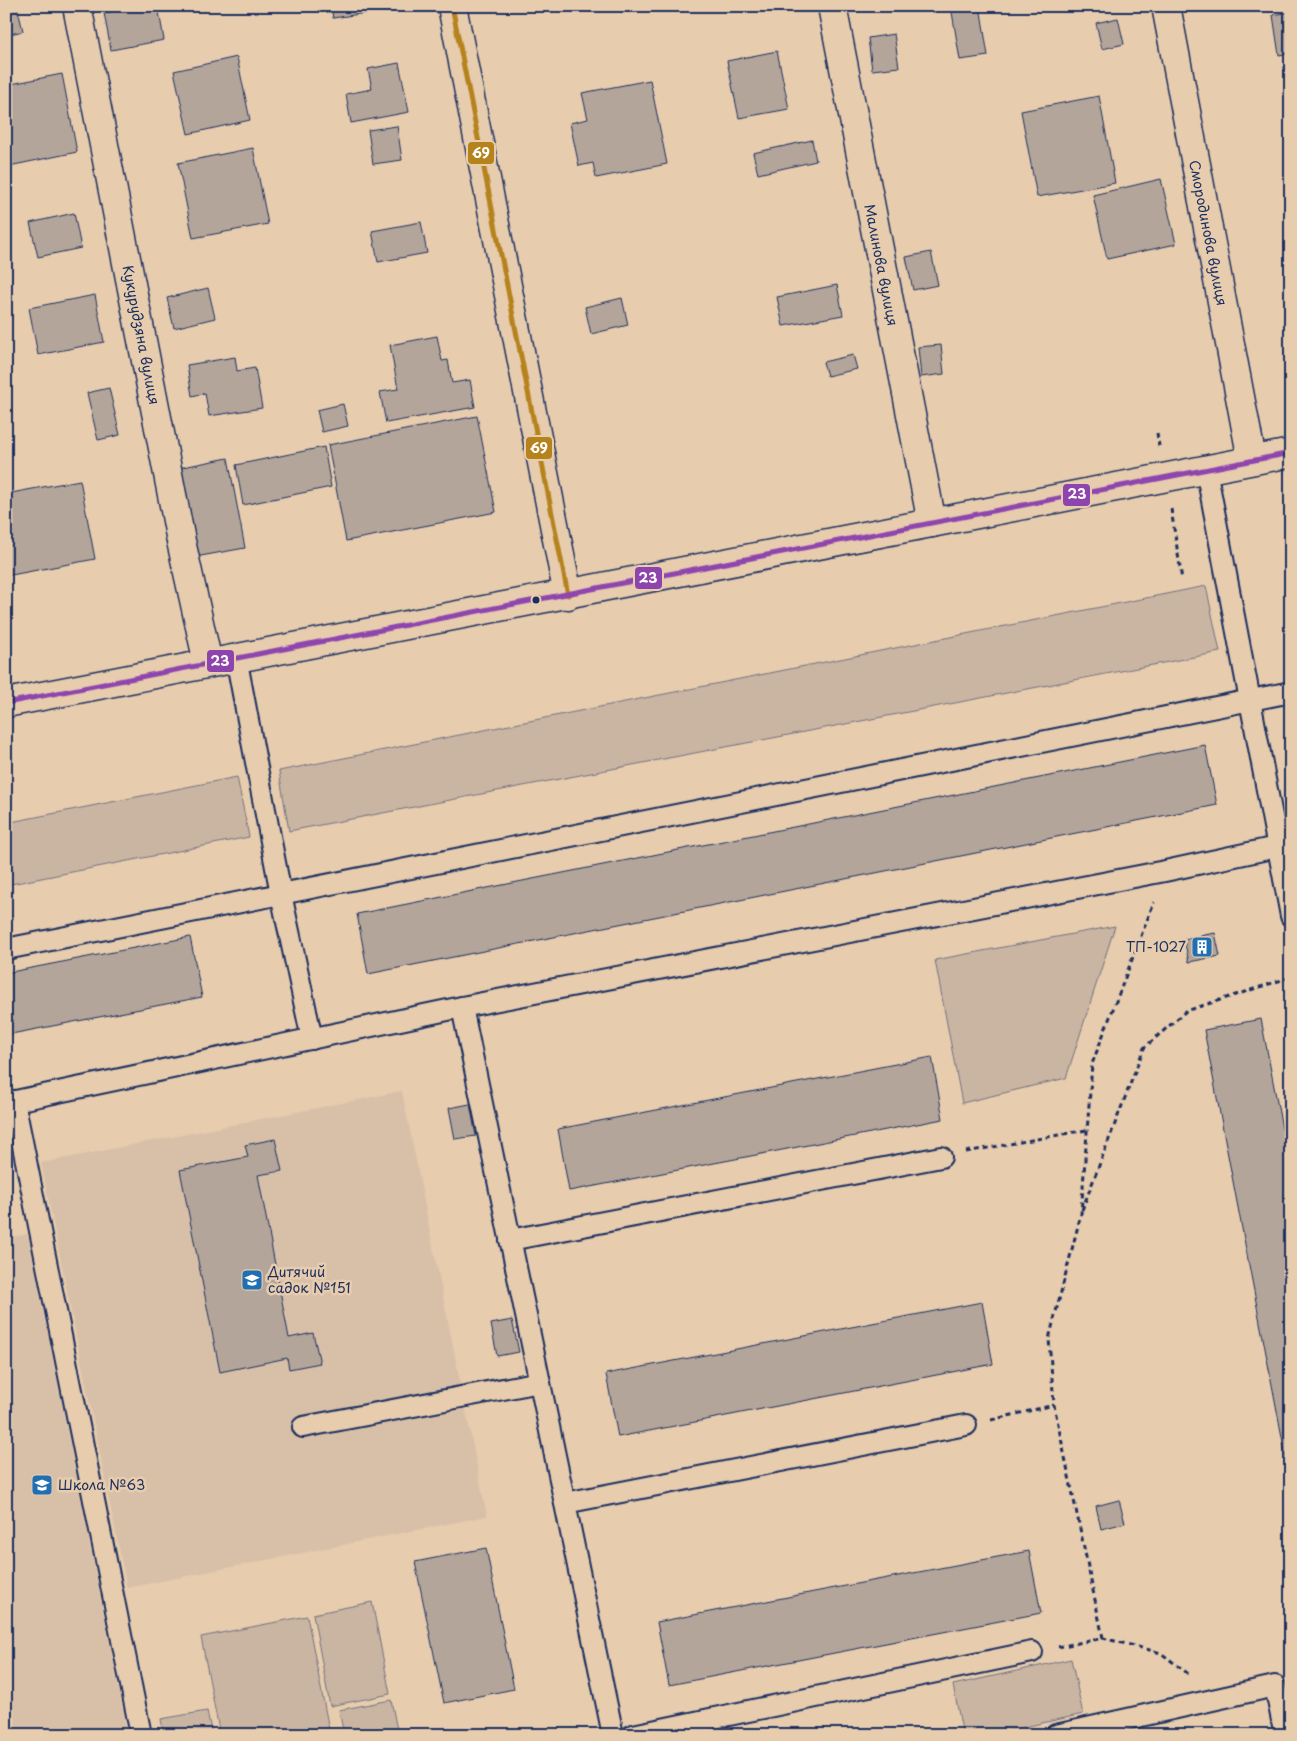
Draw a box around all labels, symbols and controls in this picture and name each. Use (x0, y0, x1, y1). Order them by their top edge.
line badge: 69 (467, 141, 495, 165)
text: 69 (472, 142, 490, 163)
street label: Смородинова вулиця (1184, 158, 1233, 308)
street label: Малинова вулиця (859, 202, 904, 328)
street label: Кукурудзяна вулиця (118, 263, 165, 406)
line badge: 69 (525, 436, 553, 460)
text: 69 (530, 437, 548, 458)
line badge: 23 (1062, 483, 1091, 507)
text: 23 (1068, 483, 1086, 504)
line badge: 23 (634, 566, 663, 590)
text: 23 (639, 567, 657, 588)
unlabelled marker (531, 595, 541, 605)
line badge: 23 (206, 649, 235, 673)
text: 23 (211, 650, 229, 671)
building icon: ТП-1027 (1190, 935, 1214, 959)
place label: ТП-1027 (1126, 936, 1186, 957)
place label: Дитячий садок №151 (267, 1261, 351, 1298)
school or university icon: Дитячий садок №151 (240, 1268, 264, 1292)
school or university icon: Школа №63 (30, 1473, 54, 1497)
place label: Школа №63 (58, 1474, 145, 1495)

